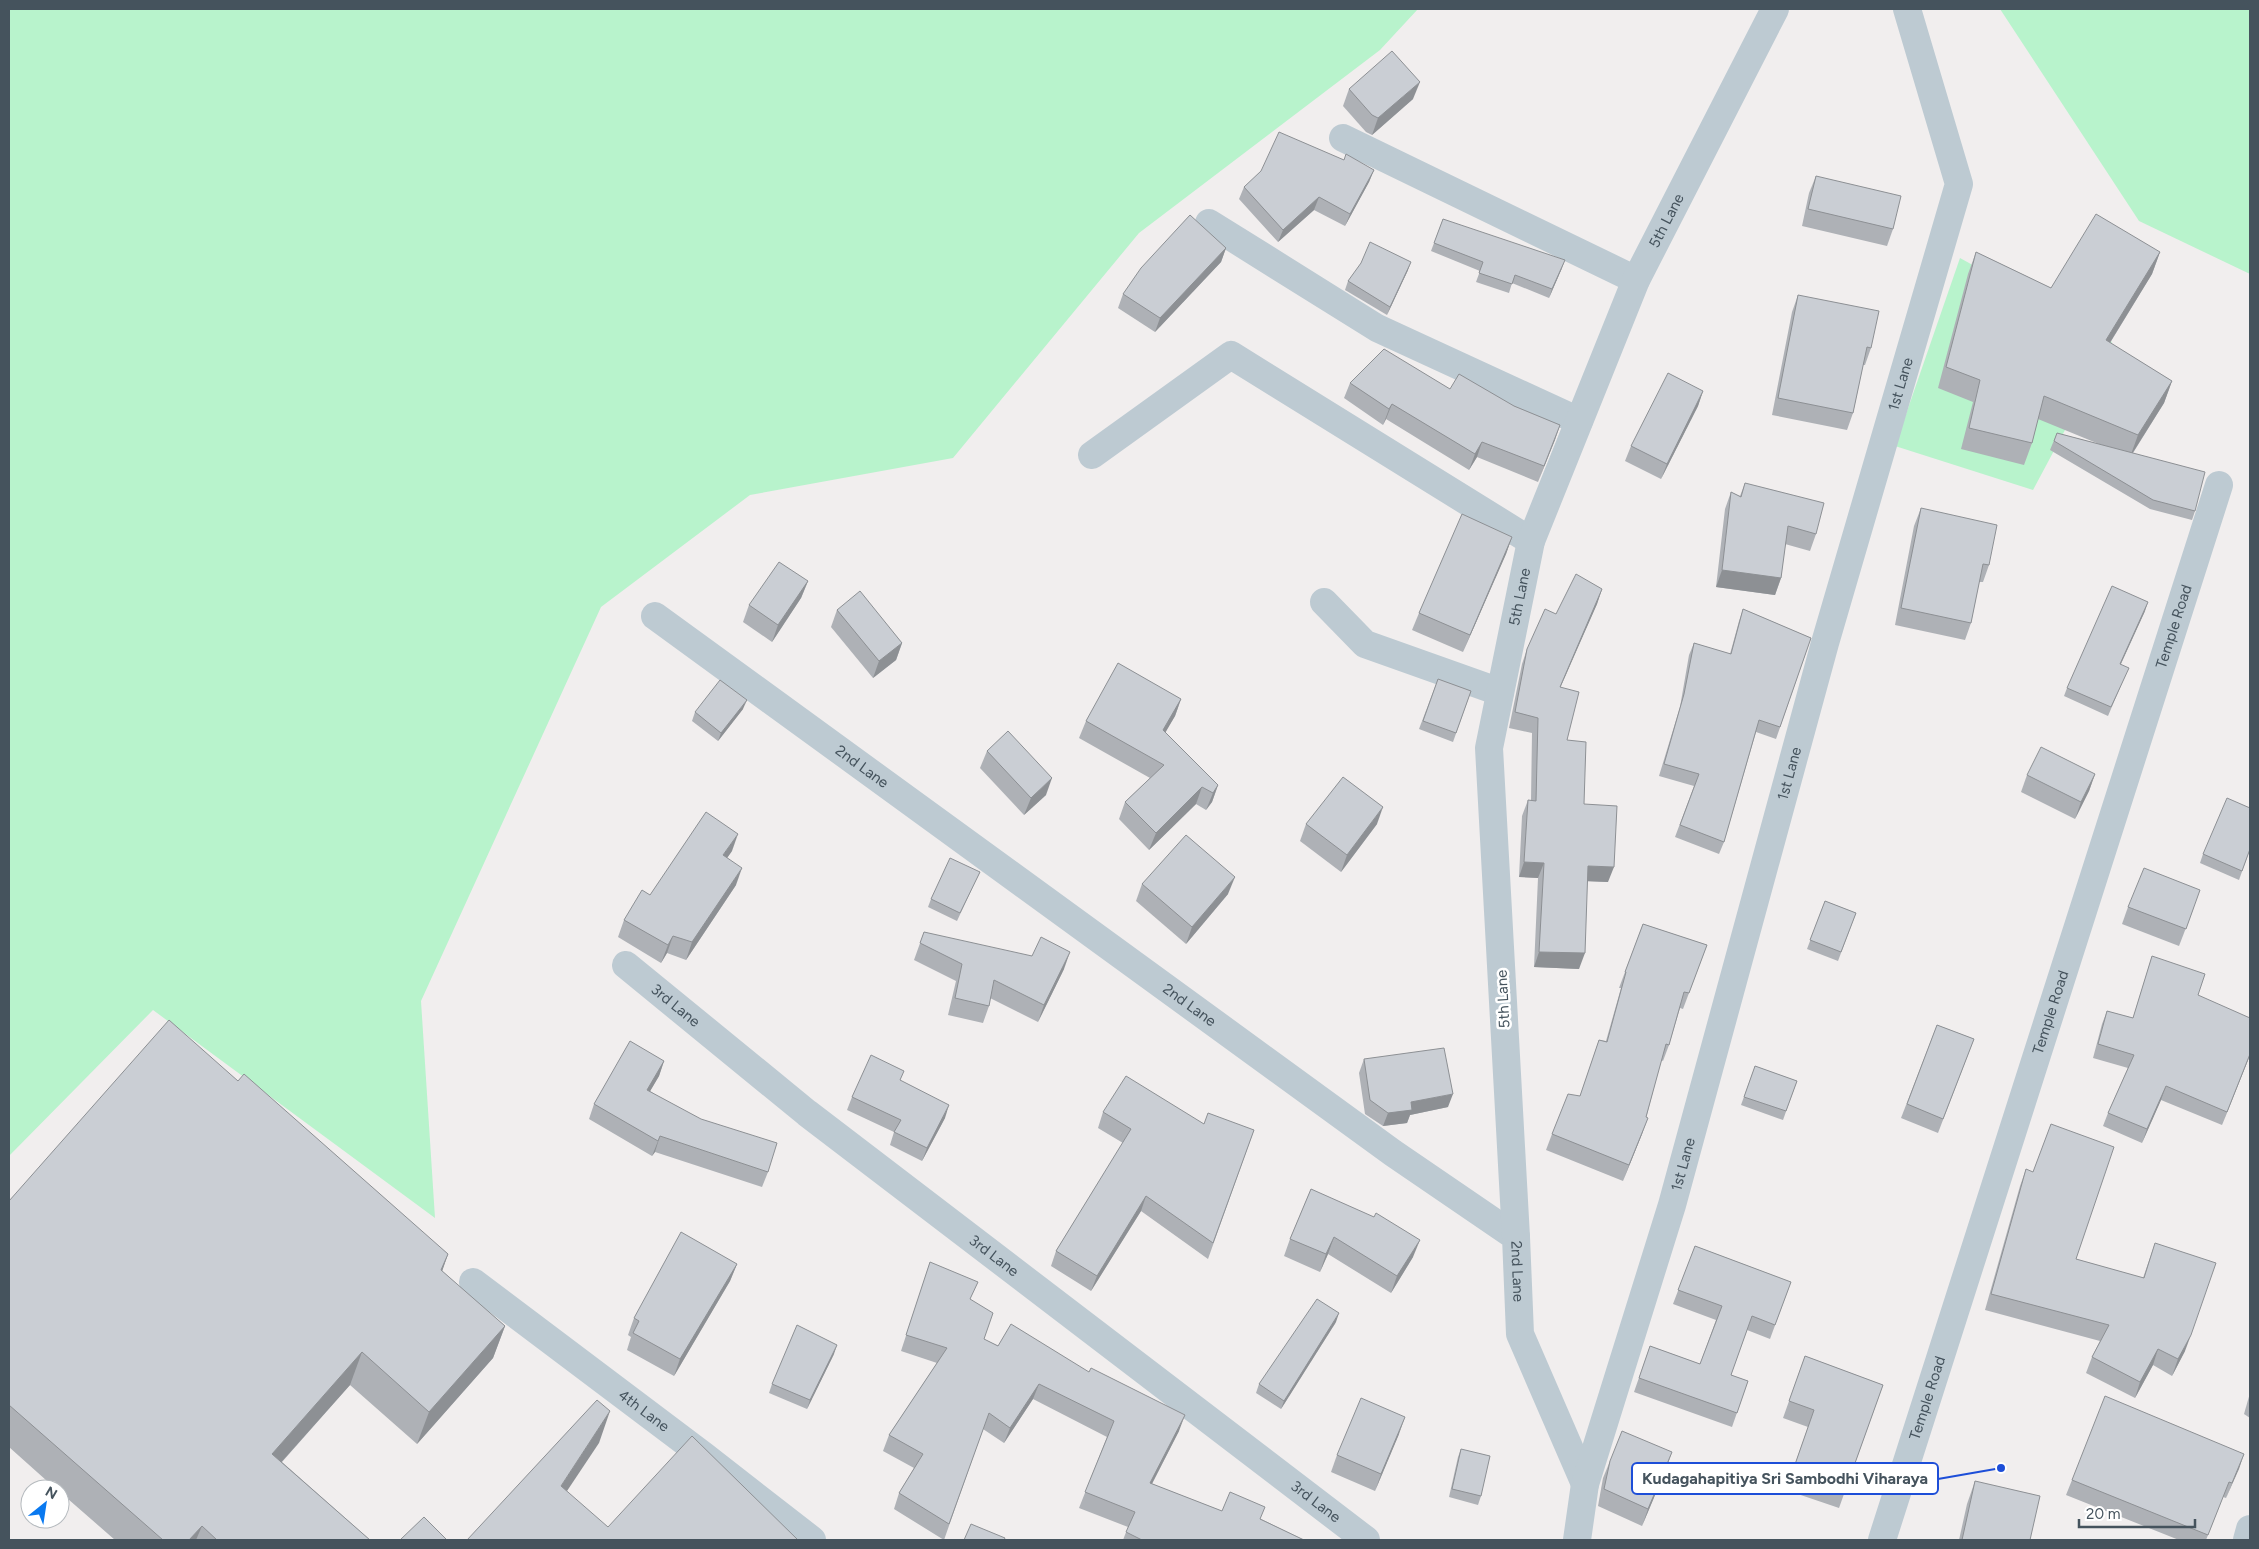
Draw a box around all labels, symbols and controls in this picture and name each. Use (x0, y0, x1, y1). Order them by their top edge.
street label: 5th Lane (1645, 191, 1688, 251)
street label: 1st Lane (1884, 355, 1917, 413)
street label: 5th Lane (1505, 566, 1534, 627)
street label: Temple Road (2152, 582, 2196, 671)
street label: 2nd Lane (832, 741, 892, 792)
street label: 1st Lane (1774, 745, 1805, 802)
street label: Temple Road (2029, 968, 2072, 1056)
street label: 5th Lane (1492, 969, 1514, 1029)
street label: 3rd Lane (647, 980, 704, 1031)
street label: 2nd Lane (1159, 980, 1220, 1030)
street label: 1st Lane (1667, 1136, 1699, 1193)
street label: 3rd Lane (965, 1231, 1022, 1280)
street label: 2nd Lane (1507, 1240, 1528, 1302)
street label: Temple Road (1906, 1354, 1949, 1442)
street label: 4th Lane (615, 1386, 673, 1436)
callout: Kudagahapitiya Sri Sambodhi Viharaya (1632, 1463, 1938, 1494)
text: Kudagahapitiya Sri Sambodhi Viharaya (1642, 1469, 1928, 1488)
street label: 3rd Lane (1287, 1477, 1344, 1526)
north arrow (20, 1479, 70, 1529)
text: N (42, 1483, 60, 1503)
scale bar (2079, 1496, 2195, 1528)
text: 20 m (2086, 1505, 2120, 1523)

